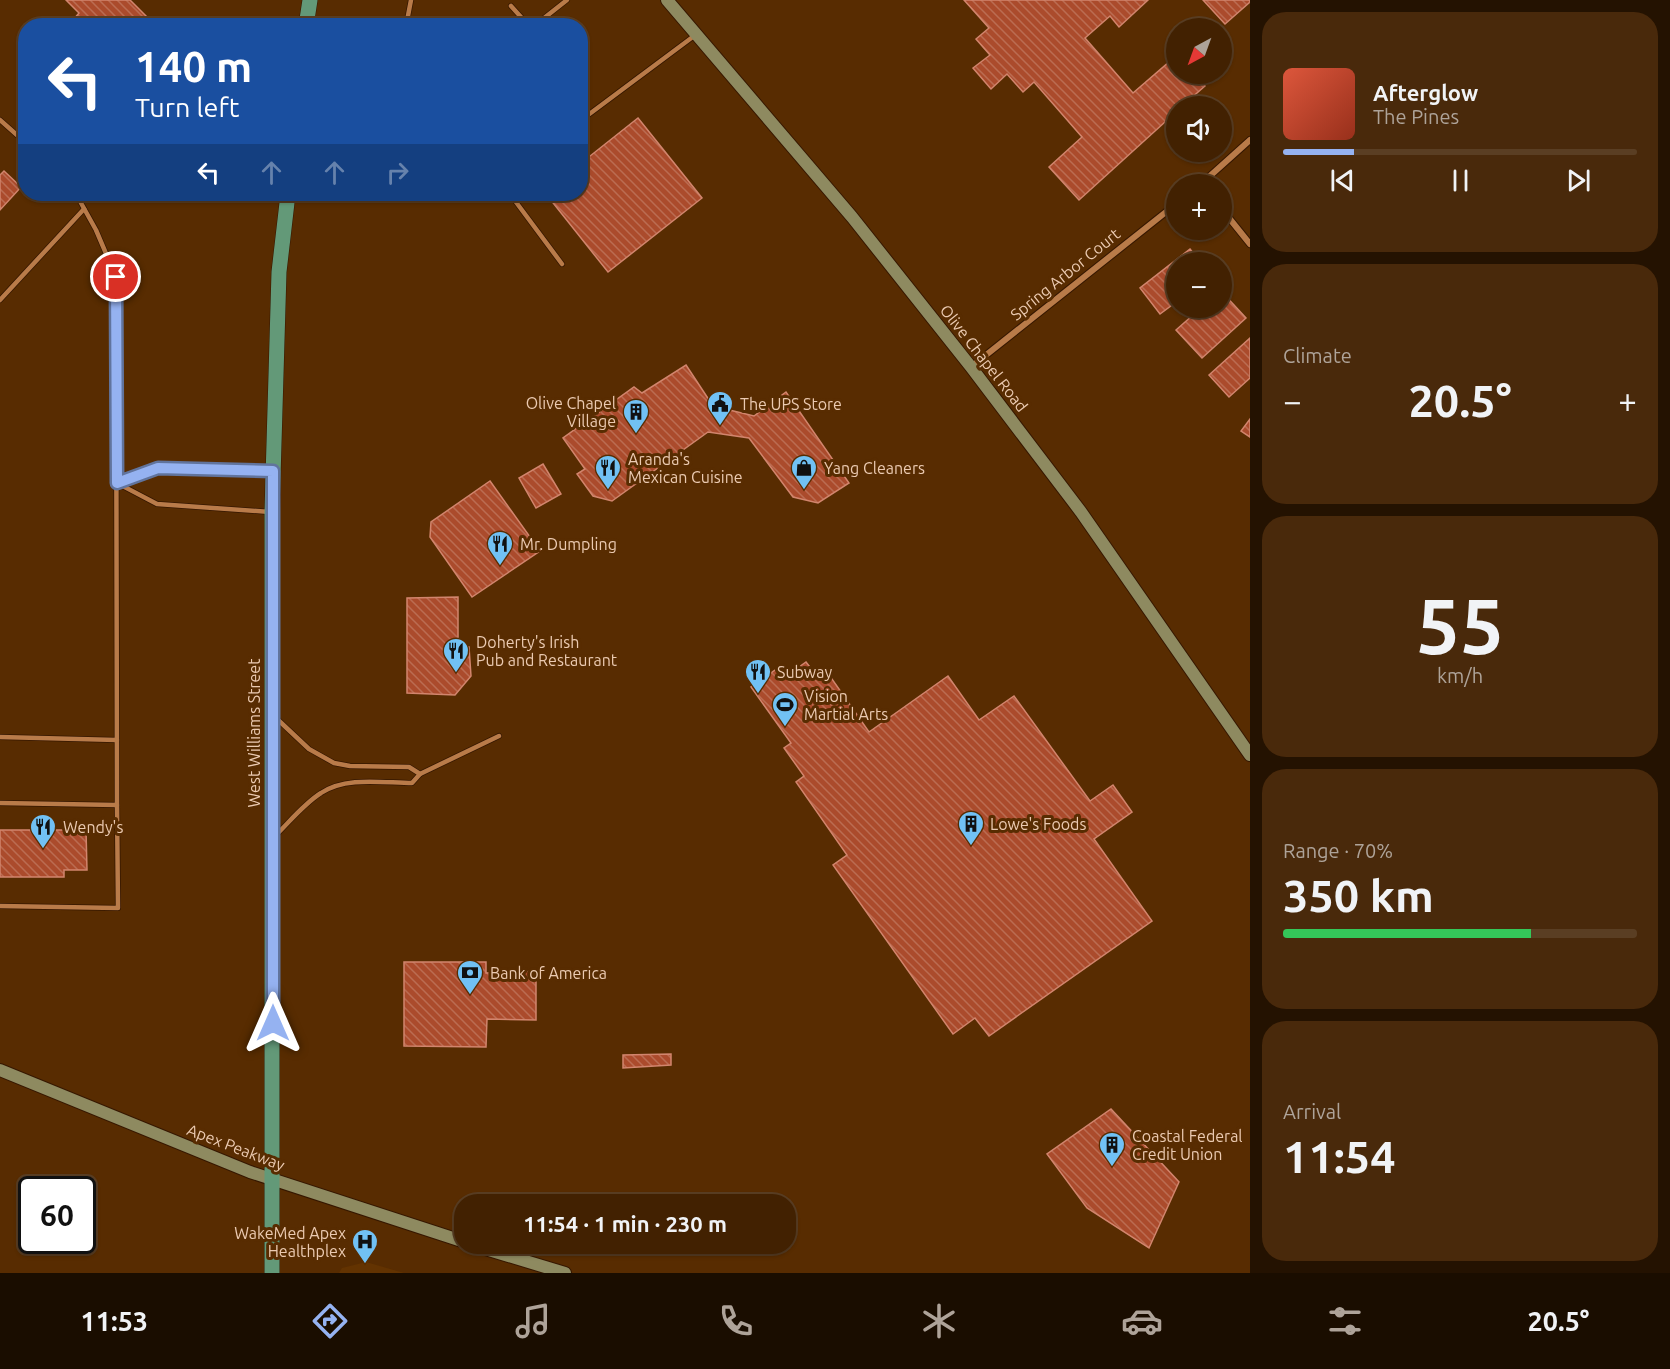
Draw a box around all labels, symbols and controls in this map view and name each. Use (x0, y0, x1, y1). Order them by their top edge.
north arrow (1166, 18, 1232, 84)
map controls (1166, 18, 1232, 318)
icon: left (36, 42, 114, 120)
text: 140 m (135, 43, 252, 90)
text: Afterglow (1373, 80, 1478, 105)
text: Turn left (135, 92, 239, 122)
button: sound (1166, 96, 1232, 162)
text: The Pines (1373, 105, 1459, 128)
icon: left (192, 156, 225, 189)
icon: ahead (255, 156, 288, 189)
icon: ahead (318, 156, 351, 189)
icon: right (381, 156, 414, 189)
icon: previous (1326, 164, 1359, 197)
icon: pause (1444, 164, 1477, 197)
icon: next (1562, 164, 1595, 197)
button: + (1166, 174, 1232, 240)
street label: Spring Arbor Court (1007, 224, 1124, 324)
pin (90, 251, 141, 302)
button: − (1166, 252, 1232, 318)
icon: arrive (99, 260, 132, 293)
street label: Olive Chapel Road (937, 301, 1031, 415)
text: Climate (1283, 344, 1352, 367)
text: 20.5° (1408, 375, 1512, 426)
text: − (1283, 382, 1302, 419)
text: + (1618, 382, 1637, 419)
public building icon: The UPS Store (705, 389, 735, 427)
place label: Olive Chapel Village (526, 394, 616, 430)
place label: The UPS Store (740, 395, 842, 413)
building icon: Olive Chapel Village (621, 397, 651, 435)
place label: Aranda's Mexican Cuisine (628, 450, 743, 486)
restaurant icon: Aranda's Mexican Cuisine (593, 453, 623, 491)
shop icon: Yang Cleaners (789, 453, 819, 491)
place label: Yang Cleaners (824, 459, 925, 477)
restaurant icon: Mr. Dumpling (485, 529, 515, 567)
place label: Mr. Dumpling (520, 535, 617, 553)
text: 55 (1416, 581, 1504, 669)
place label: Doherty's Irish Pub and Restaurant (476, 633, 618, 669)
restaurant icon: Doherty's Irish Pub and Restaurant (441, 636, 471, 674)
restaurant icon: Subway (743, 657, 773, 695)
street label: West Williams Street (245, 658, 263, 807)
place label: Subway (777, 663, 832, 681)
text: km/h (1437, 664, 1483, 687)
place label: Vision Martial Arts (804, 687, 888, 723)
sports icon: Vision Martial Arts (770, 690, 800, 728)
building icon: Lowe's Foods (956, 809, 986, 847)
restaurant icon: Wendy's (28, 812, 58, 850)
place label: Lowe's Foods (990, 815, 1086, 833)
place label: Wendy's (63, 818, 123, 836)
text: Range · 70% (1283, 839, 1393, 862)
text: 350 km (1283, 870, 1434, 921)
bank icon: Bank of America (455, 958, 485, 996)
place label: Bank of America (490, 964, 607, 982)
position arrow (241, 991, 305, 1055)
text: Arrival (1283, 1100, 1341, 1123)
street label: Apex Peakway (185, 1120, 288, 1174)
place label: Coastal Federal Credit Union (1132, 1127, 1243, 1163)
building icon: Coastal Federal Credit Union (1097, 1130, 1127, 1168)
text: 11:54 (1283, 1131, 1396, 1182)
speed limit sign: 60 (18, 1176, 96, 1254)
text: 11:54 · 1 min · 230 m (523, 1211, 727, 1236)
place label: WakeMed Apex Healthplex (234, 1224, 346, 1260)
hospital icon: WakeMed Apex Healthplex (350, 1227, 380, 1265)
icon: directions (309, 1300, 351, 1342)
icon: music (512, 1300, 554, 1342)
icon: phone (715, 1300, 757, 1342)
icon: climate (918, 1300, 960, 1342)
icon: car (1121, 1300, 1163, 1342)
icon: filters (1324, 1300, 1366, 1342)
text: 11:53 (81, 1306, 148, 1336)
text: 20.5° (1528, 1306, 1589, 1336)

